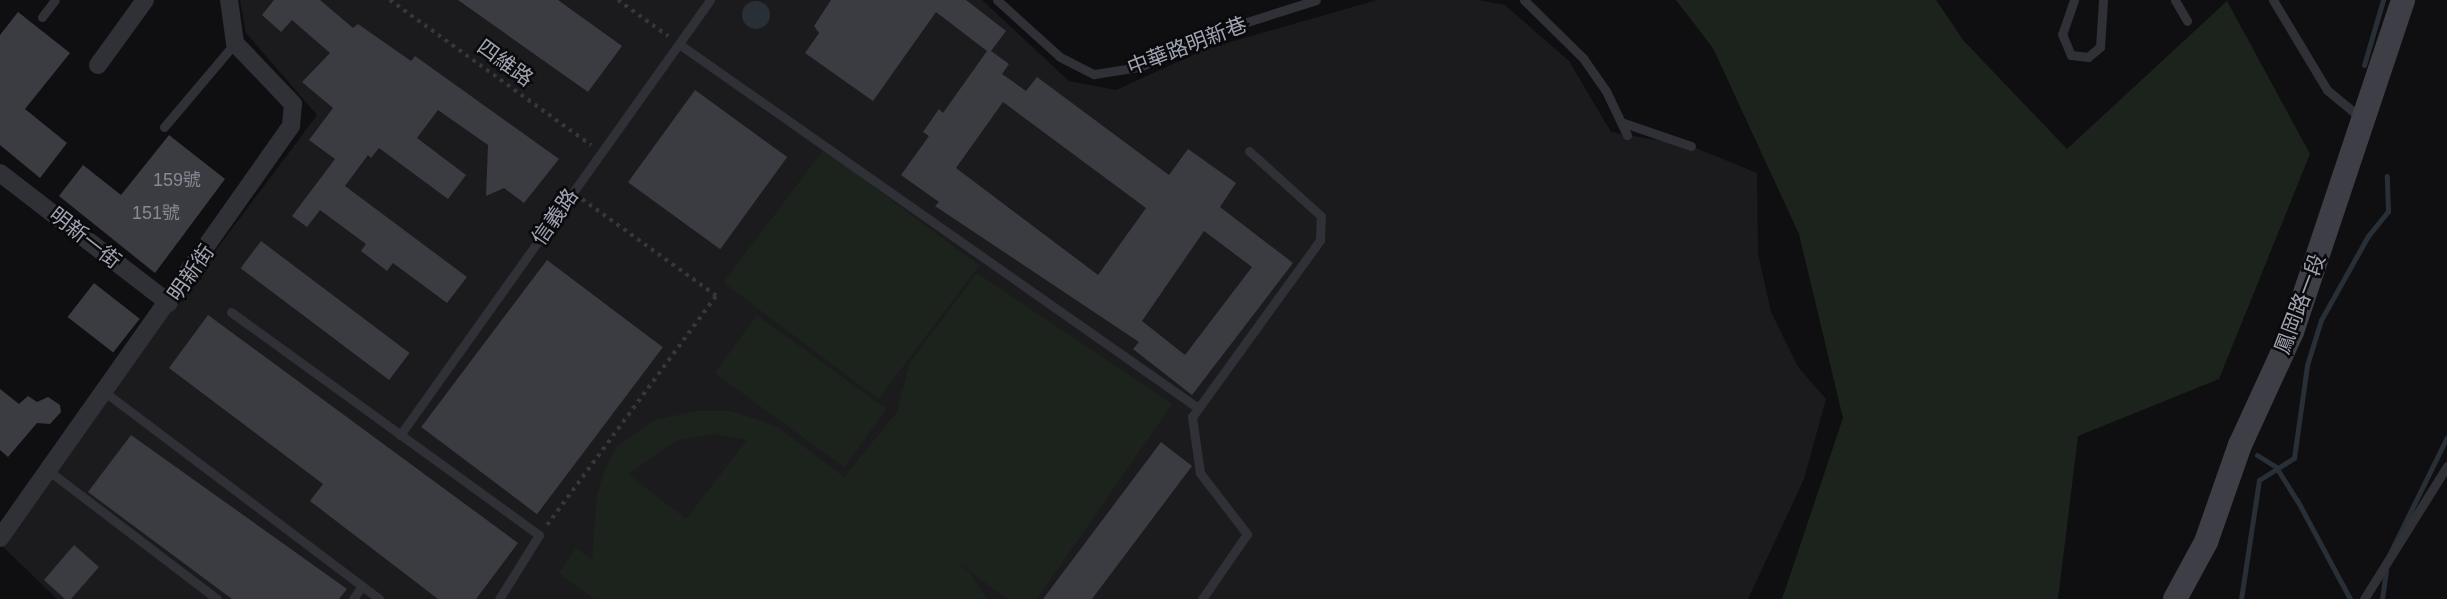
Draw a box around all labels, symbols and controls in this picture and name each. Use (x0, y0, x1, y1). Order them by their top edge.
street label: 中華路明新巷 (1124, 12, 1250, 80)
street label: 四維路 (472, 34, 538, 92)
house number: 159號 (153, 169, 201, 191)
street label: 信義路 (527, 184, 583, 250)
street label: 明新一街 (44, 202, 126, 274)
house number: 151號 (132, 202, 180, 224)
street label: 明新街 (163, 240, 219, 306)
street label: 鳳岡路一段 (2269, 250, 2331, 358)

